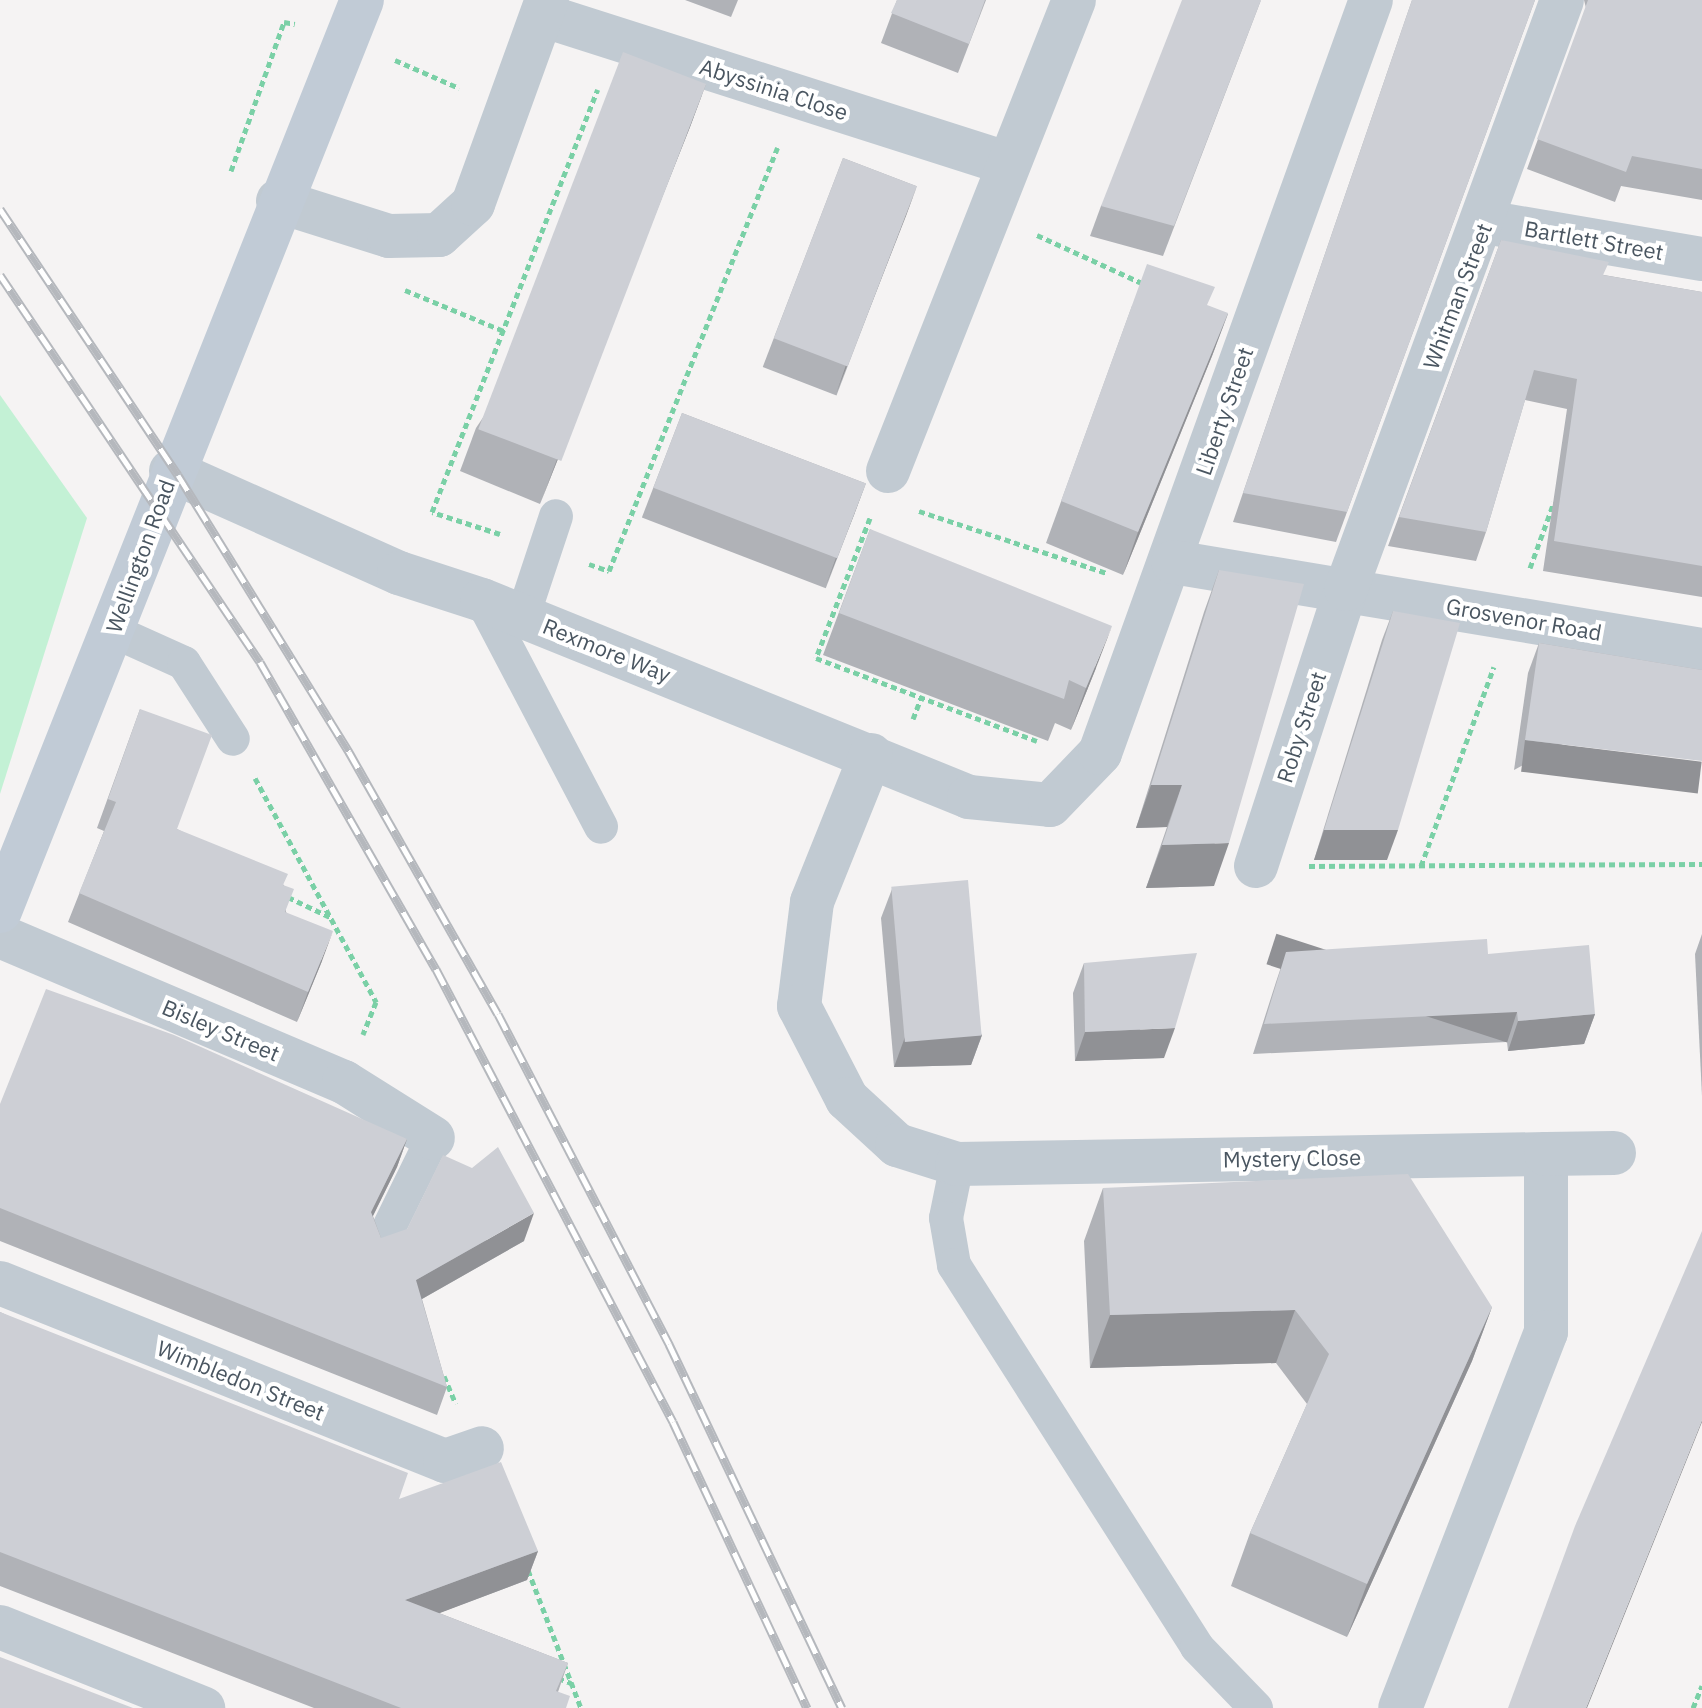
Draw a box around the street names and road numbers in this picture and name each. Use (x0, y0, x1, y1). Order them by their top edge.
street label: Abyssinia Close (697, 53, 851, 125)
street label: Bartlett Street (1522, 215, 1666, 265)
street label: Whitman Street (1417, 219, 1497, 373)
street label: Liberty Street (1190, 343, 1258, 479)
street label: Wellington Road (100, 476, 180, 636)
street label: Grosvenor Road (1444, 592, 1604, 646)
street label: Rexmore Way (539, 612, 675, 688)
street label: Roby Street (1271, 668, 1331, 786)
street label: Bisley Street (158, 993, 284, 1067)
street label: Mystery Close (1223, 1144, 1361, 1172)
street label: Wimbledon Street (153, 1334, 329, 1426)

